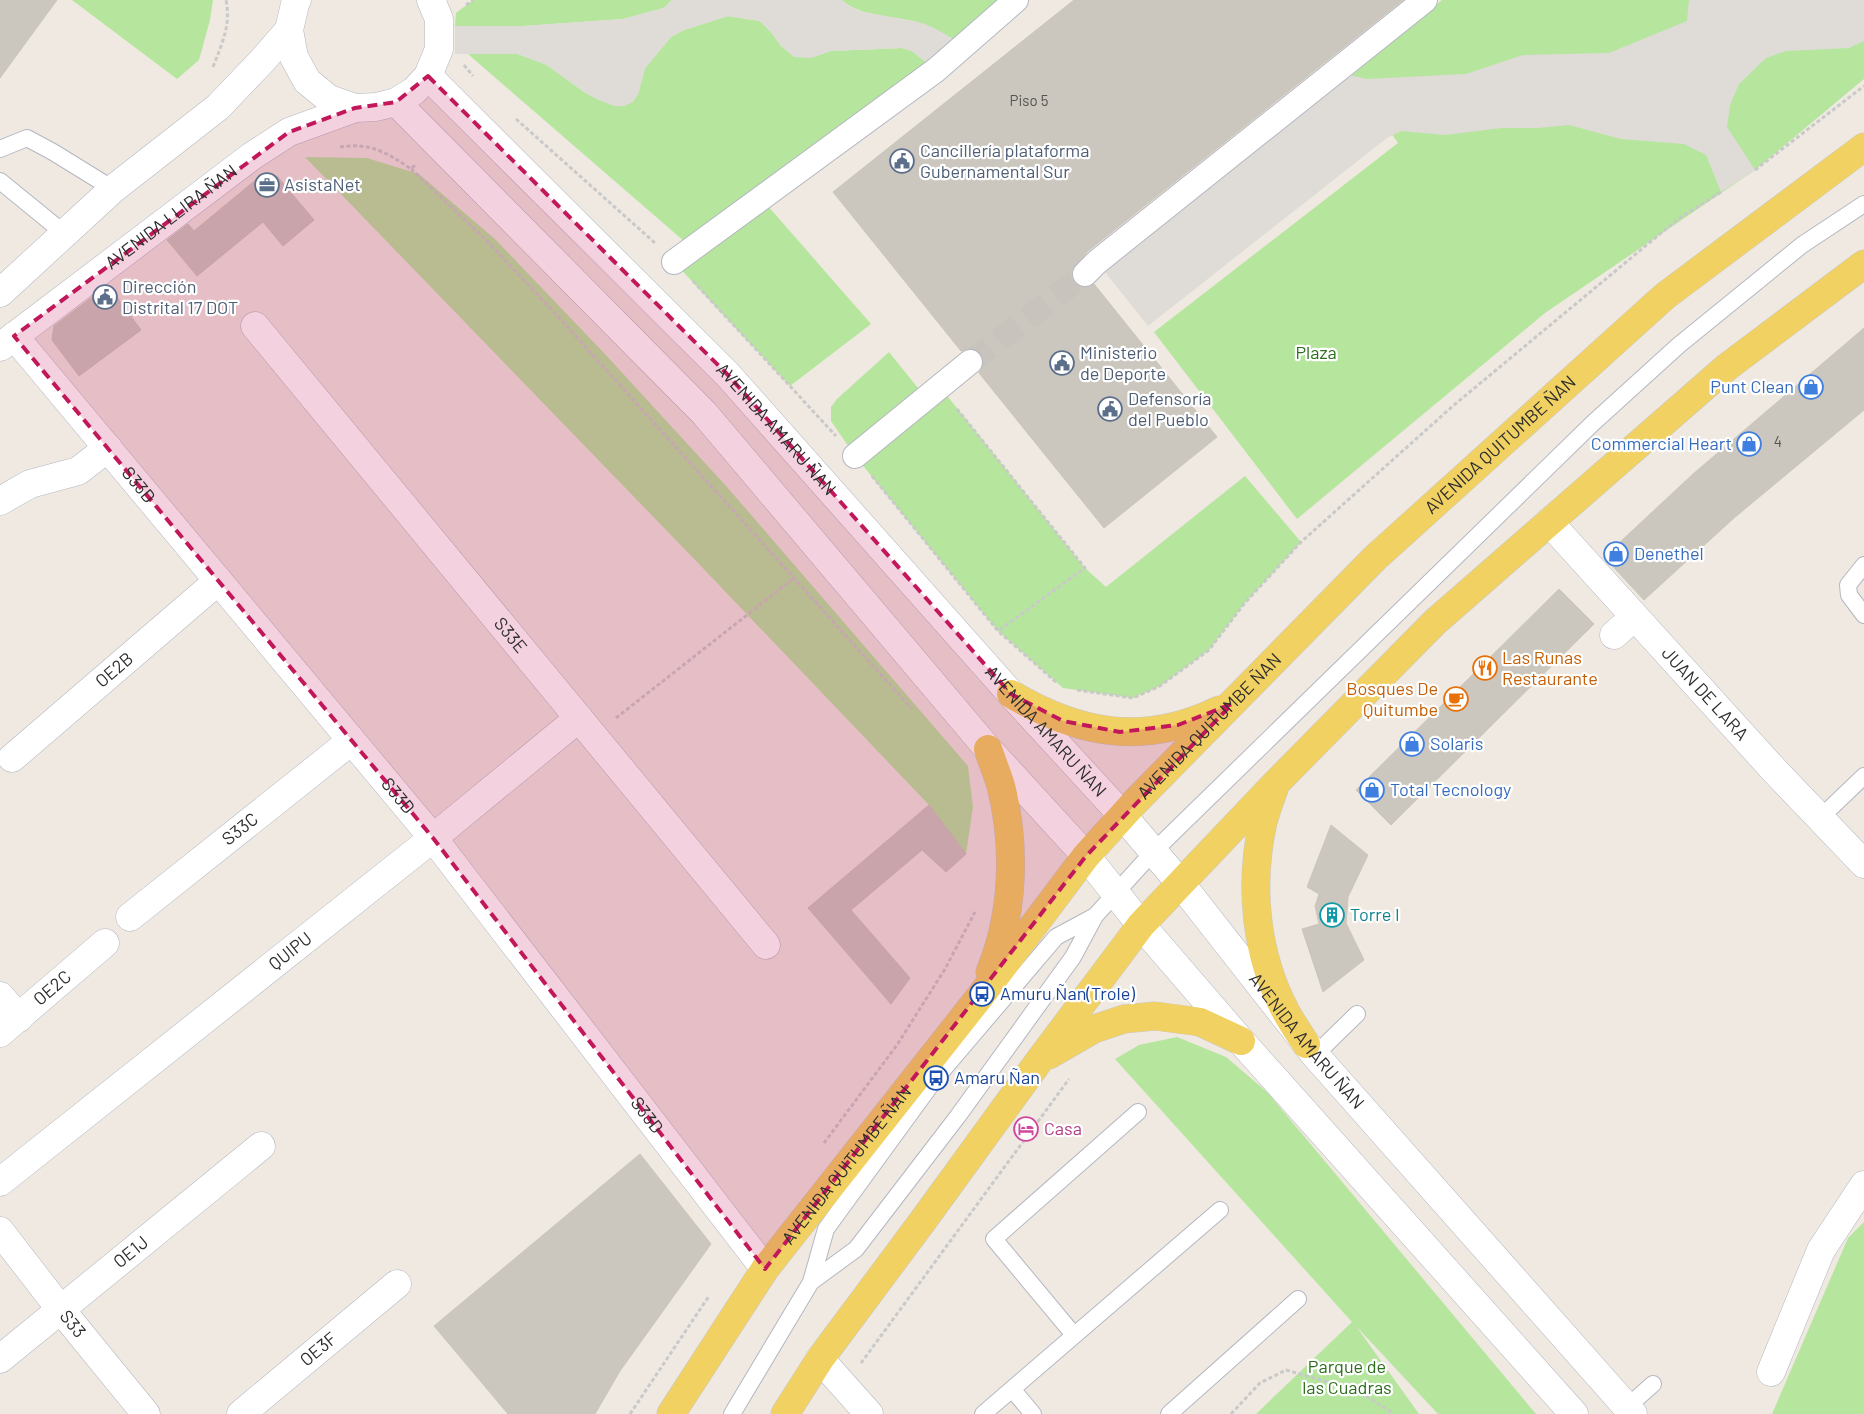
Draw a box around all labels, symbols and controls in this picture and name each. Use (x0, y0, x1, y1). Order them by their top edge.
house number: Piso 5 (1010, 91, 1048, 109)
place label: Cancillería plataforma Gubernamental Sur (920, 139, 1089, 182)
public building icon: Cancillería plataforma Gubernamental Sur (889, 148, 915, 174)
street label: AVENIDA LLIRA ÑAN (100, 159, 241, 273)
office icon: AsistaNet (254, 172, 280, 198)
place label: AsistaNet (284, 173, 361, 195)
place label: Dirección Distrital 17 DOT (122, 275, 238, 318)
public building icon: Dirección Distrital 17 DOT (92, 284, 118, 310)
place label: Ministerio de Deporte (1080, 341, 1166, 384)
park label: Plaza (1295, 341, 1337, 363)
public building icon: Ministerio de Deporte (1049, 350, 1075, 376)
street label: AVENIDA AMARU ÑAN (712, 358, 841, 499)
street label: AVENIDA QUITUMBE ÑAN (1420, 370, 1580, 518)
shop icon: Punt Clean (1798, 374, 1824, 400)
place label: Punt Clean (1710, 375, 1794, 397)
place label: Defensoría del Pueblo (1128, 387, 1211, 430)
public building icon: Defensoría del Pueblo (1097, 396, 1123, 422)
shop icon: Commercial Heart (1736, 431, 1762, 457)
place label: Commercial Heart (1591, 432, 1732, 454)
house number: 4 (1774, 432, 1782, 450)
street label: S33D (118, 462, 160, 507)
shop icon: Denethel (1603, 541, 1629, 567)
place label: Denethel (1634, 542, 1704, 564)
street label: S33E (490, 612, 532, 657)
street label: JUAN DE LARA (1658, 642, 1754, 745)
place label: Las Runas Restaurante (1502, 646, 1598, 689)
street label: OE2B (90, 647, 137, 692)
street label: AVENIDA QUITUMBE ÑAN (1132, 648, 1285, 803)
restaurant icon: Las Runas Restaurante (1472, 655, 1498, 681)
street label: AVENIDA AMARU ÑAN (981, 661, 1112, 801)
place label: Bosques De Quitumbe (1346, 677, 1438, 720)
cafe icon: Bosques De Quitumbe (1443, 686, 1469, 712)
shop icon: Solaris (1399, 731, 1425, 757)
place label: Solaris (1430, 732, 1483, 754)
street label: S33D (377, 773, 420, 818)
shop icon: Total Tecnology (1359, 777, 1385, 803)
place label: Total Tecnology (1390, 778, 1511, 800)
street label: S33C (217, 807, 262, 849)
building icon: Torre I (1319, 902, 1345, 928)
place label: Torre I (1350, 903, 1400, 925)
street label: QUIPU (264, 927, 316, 974)
street label: OE2C (28, 965, 75, 1010)
street label: AVENIDA AMARU ÑAN (1245, 968, 1370, 1113)
bus stop icon: Amuru Ñan(Trole) (969, 981, 995, 1007)
place label: Amuru Ñan(Trole) (1000, 982, 1135, 1004)
bus stop icon: Amaru Ñan (923, 1065, 949, 1091)
place label: Amaru Ñan (954, 1066, 1040, 1088)
street label: AVENIDA QUITUMBE ÑAN (777, 1081, 915, 1248)
street label: S33D (626, 1092, 668, 1137)
hotel icon: Casa (1013, 1116, 1039, 1142)
place label: Casa (1044, 1117, 1082, 1139)
street label: OE1J (108, 1231, 152, 1272)
street label: S33 (56, 1305, 91, 1342)
street label: OE3F (295, 1327, 341, 1370)
park label: Parque de las Cuadras (1302, 1355, 1392, 1398)

